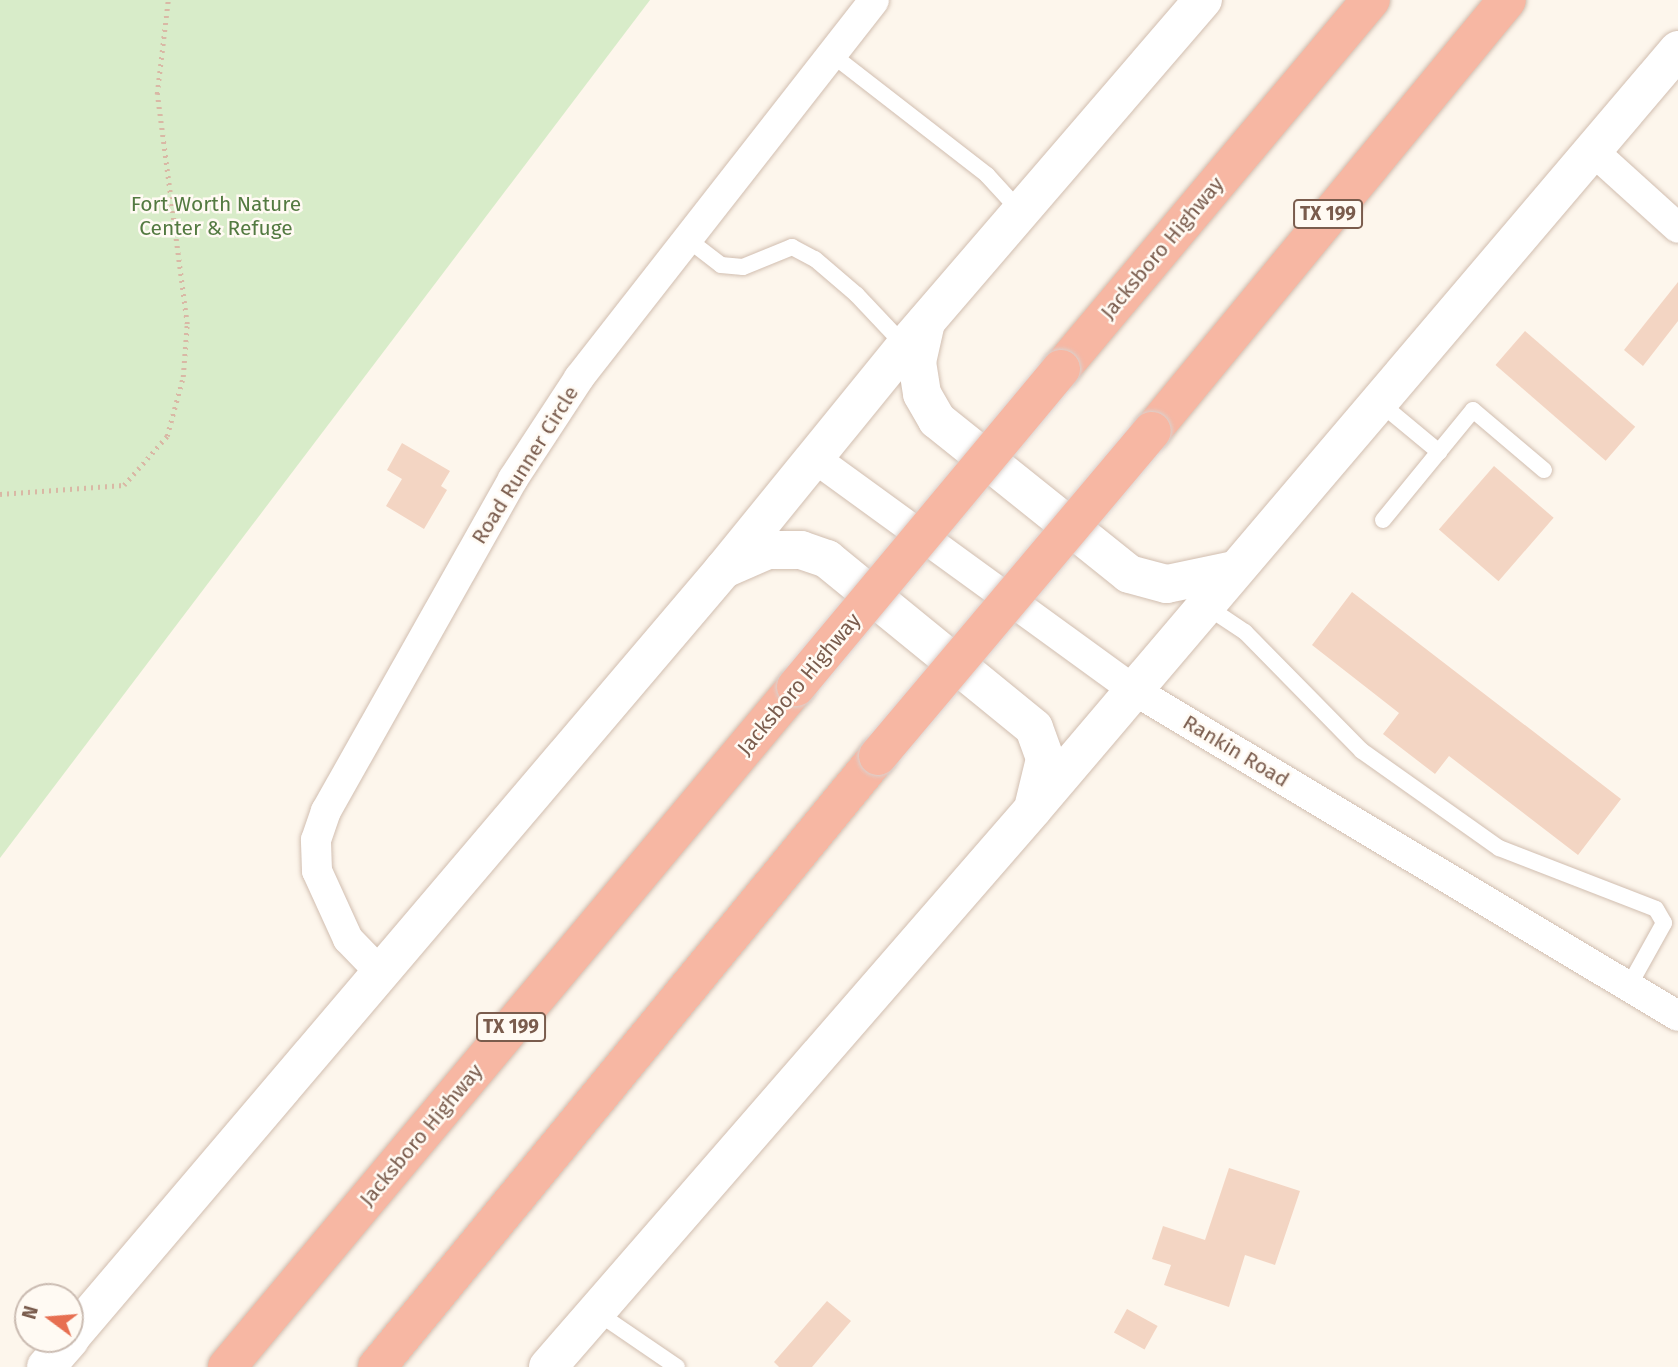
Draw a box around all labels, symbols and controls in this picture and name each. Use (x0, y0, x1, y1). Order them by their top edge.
street label: Jacksboro Highway (1095, 172, 1229, 324)
park label: Fort Worth Nature Center & Refuge (131, 191, 301, 241)
road number: TX 199 (1293, 198, 1363, 230)
street label: Road Runner Circle (466, 381, 584, 549)
street label: Jacksboro Highway (732, 608, 866, 760)
street label: Rankin Road (1178, 710, 1294, 792)
road number: TX 199 (476, 1012, 546, 1042)
street label: Jacksboro Highway (354, 1059, 488, 1211)
north arrow (14, 1283, 84, 1353)
text: N (17, 1303, 43, 1322)

